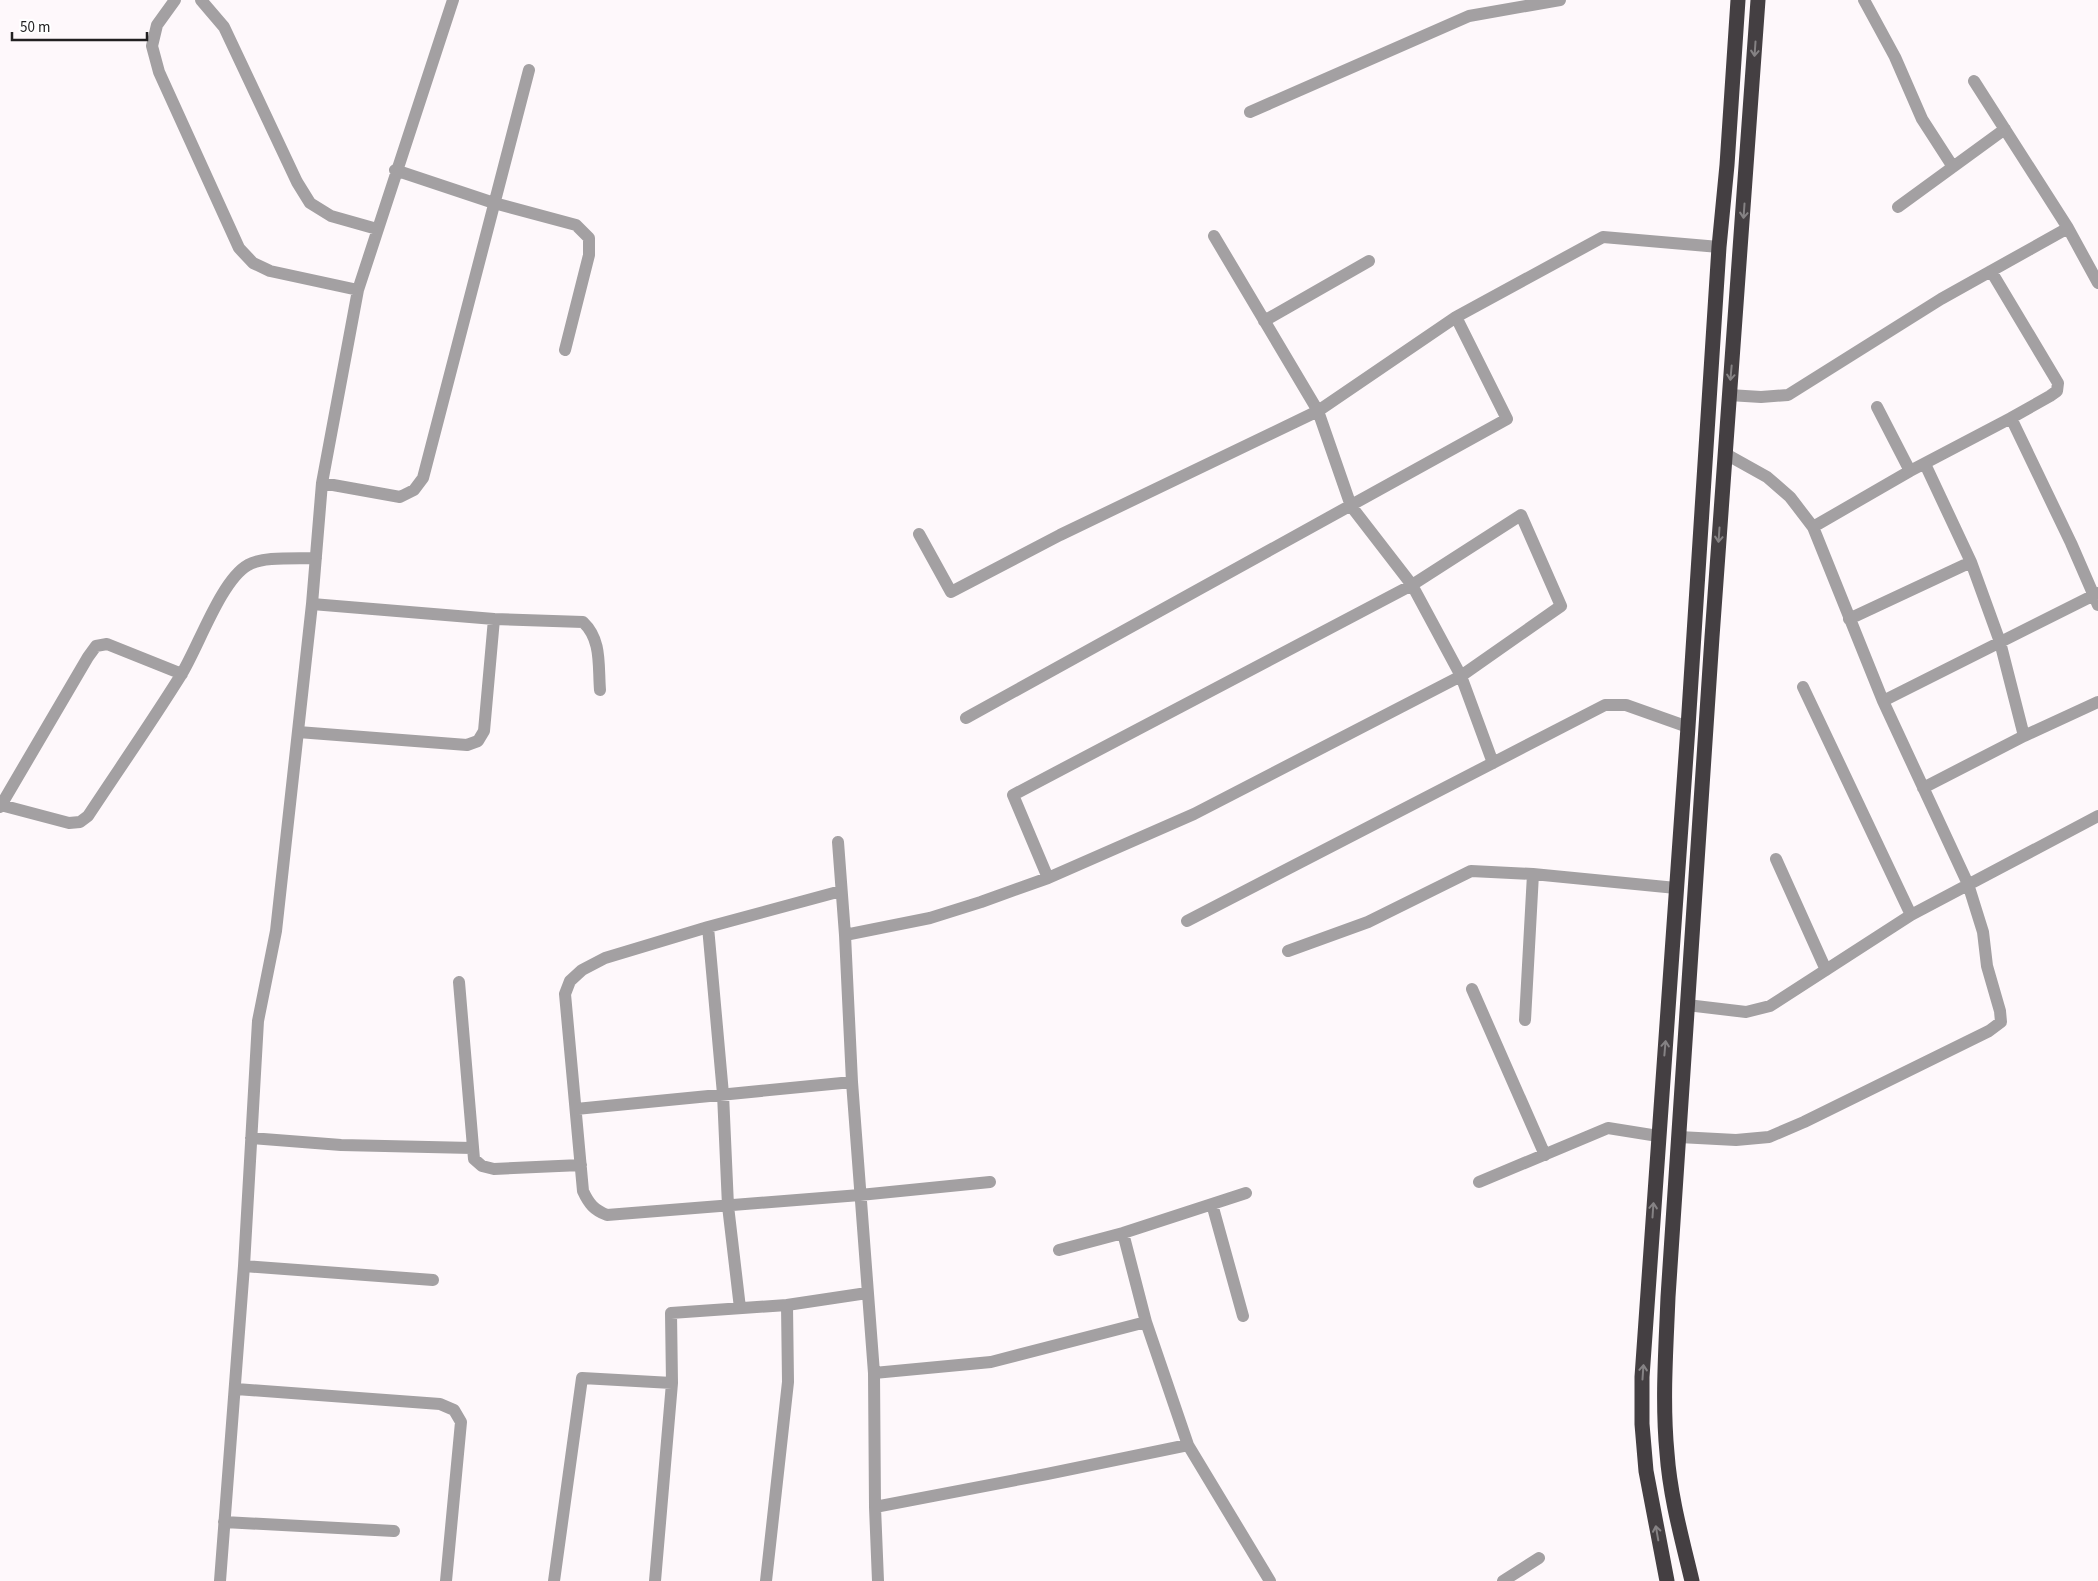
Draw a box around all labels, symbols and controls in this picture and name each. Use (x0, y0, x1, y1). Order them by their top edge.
scale bar (12, 10, 148, 42)
text: 50 m (20, 17, 50, 38)
one-way arrow (1751, 40, 1760, 56)
one-way arrow (1739, 202, 1748, 218)
one-way arrow (1726, 364, 1735, 380)
one-way arrow (1714, 527, 1723, 543)
one-way arrow (1660, 1040, 1670, 1056)
one-way arrow (1649, 1202, 1658, 1218)
one-way arrow (1638, 1364, 1647, 1380)
one-way arrow (1651, 1526, 1661, 1542)

